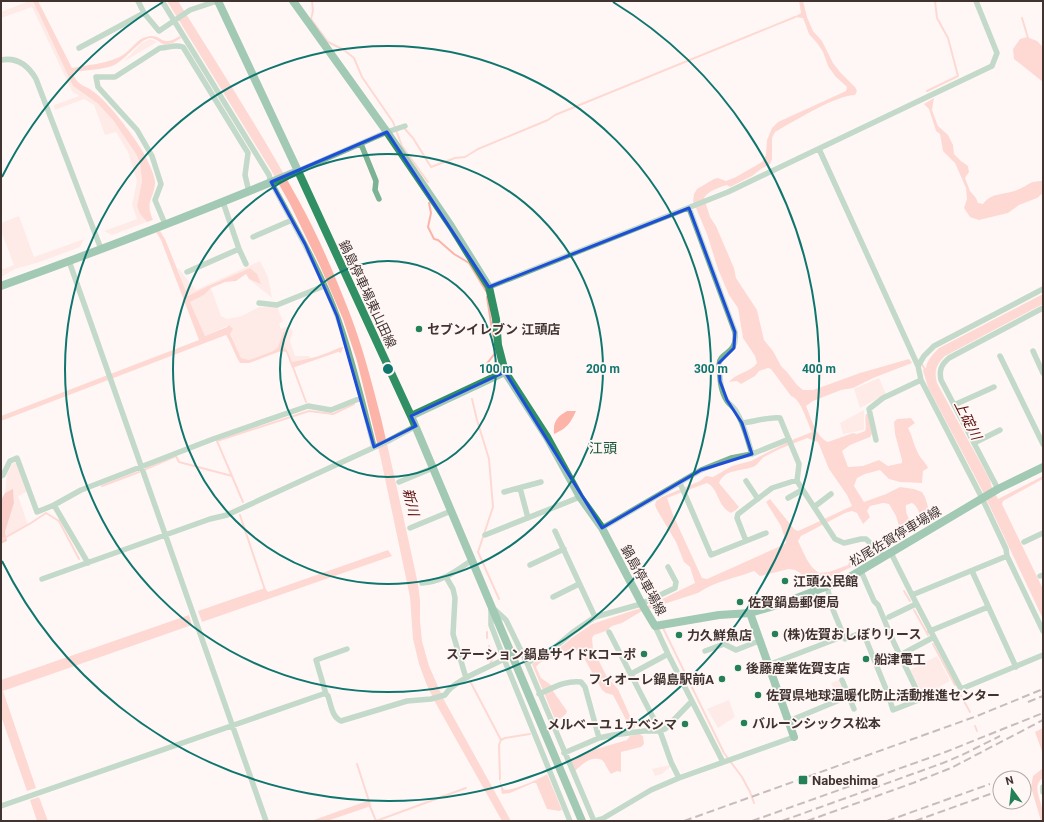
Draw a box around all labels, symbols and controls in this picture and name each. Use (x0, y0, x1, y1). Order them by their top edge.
street label: 鍋島停車場東山田線 (336, 238, 399, 350)
place label: セブンイレブン 江頭店 (427, 322, 560, 337)
marker: セブンイレブン 江頭店 (414, 324, 424, 334)
centre of rings (381, 362, 395, 376)
text: 100 m (479, 362, 513, 376)
text: 200 m (586, 362, 620, 376)
text: 300 m (694, 362, 728, 376)
text: 400 m (802, 362, 836, 376)
water label: 上碇川 (951, 398, 986, 444)
district label: 江頭 (589, 440, 617, 456)
water label: 新川 (400, 487, 422, 519)
street label: 松尾佐賀停車場線 (847, 503, 944, 570)
street label: 鍋島停車場線 (618, 542, 669, 618)
place label: 江頭公民館 (793, 574, 858, 589)
marker: 江頭公民館 (780, 576, 790, 586)
place label: 佐賀鍋島郵便局 (748, 595, 839, 610)
marker: 佐賀鍋島郵便局 (735, 597, 745, 607)
place label: (株)佐賀おしぼりリース (783, 627, 921, 642)
place label: 力久鮮魚店 (687, 628, 752, 643)
marker: (株)佐賀おしぼりリース (770, 629, 780, 639)
marker: 力久鮮魚店 (674, 630, 684, 640)
place label: ステーション鍋島サイドKコーポ (446, 647, 636, 662)
marker: ステーション鍋島サイドKコーポ (639, 649, 649, 659)
place label: 船津電工 (874, 652, 926, 667)
marker: 船津電工 (861, 654, 871, 664)
place label: 後藤産業佐賀支店 (746, 661, 850, 676)
marker: 後藤産業佐賀支店 (733, 663, 743, 673)
place label: フィオーレ鍋島駅前A (589, 672, 714, 687)
marker: フィオーレ鍋島駅前A (717, 674, 727, 684)
place label: 佐賀県地球温暖化防止活動推進センター (766, 688, 1000, 703)
marker: 佐賀県地球温暖化防止活動推進センター (753, 690, 763, 700)
place label: バルーンシックス松本 (752, 716, 881, 731)
place label: メルベーユ１ナベシマ (547, 717, 677, 732)
marker: バルーンシックス松本 (739, 718, 749, 728)
marker: メルベーユ１ナベシマ (680, 719, 690, 729)
north arrow (992, 770, 1032, 810)
place label: Nabeshima (812, 773, 878, 788)
text: N (1004, 773, 1015, 788)
marker: Nabeshima (797, 774, 809, 786)

